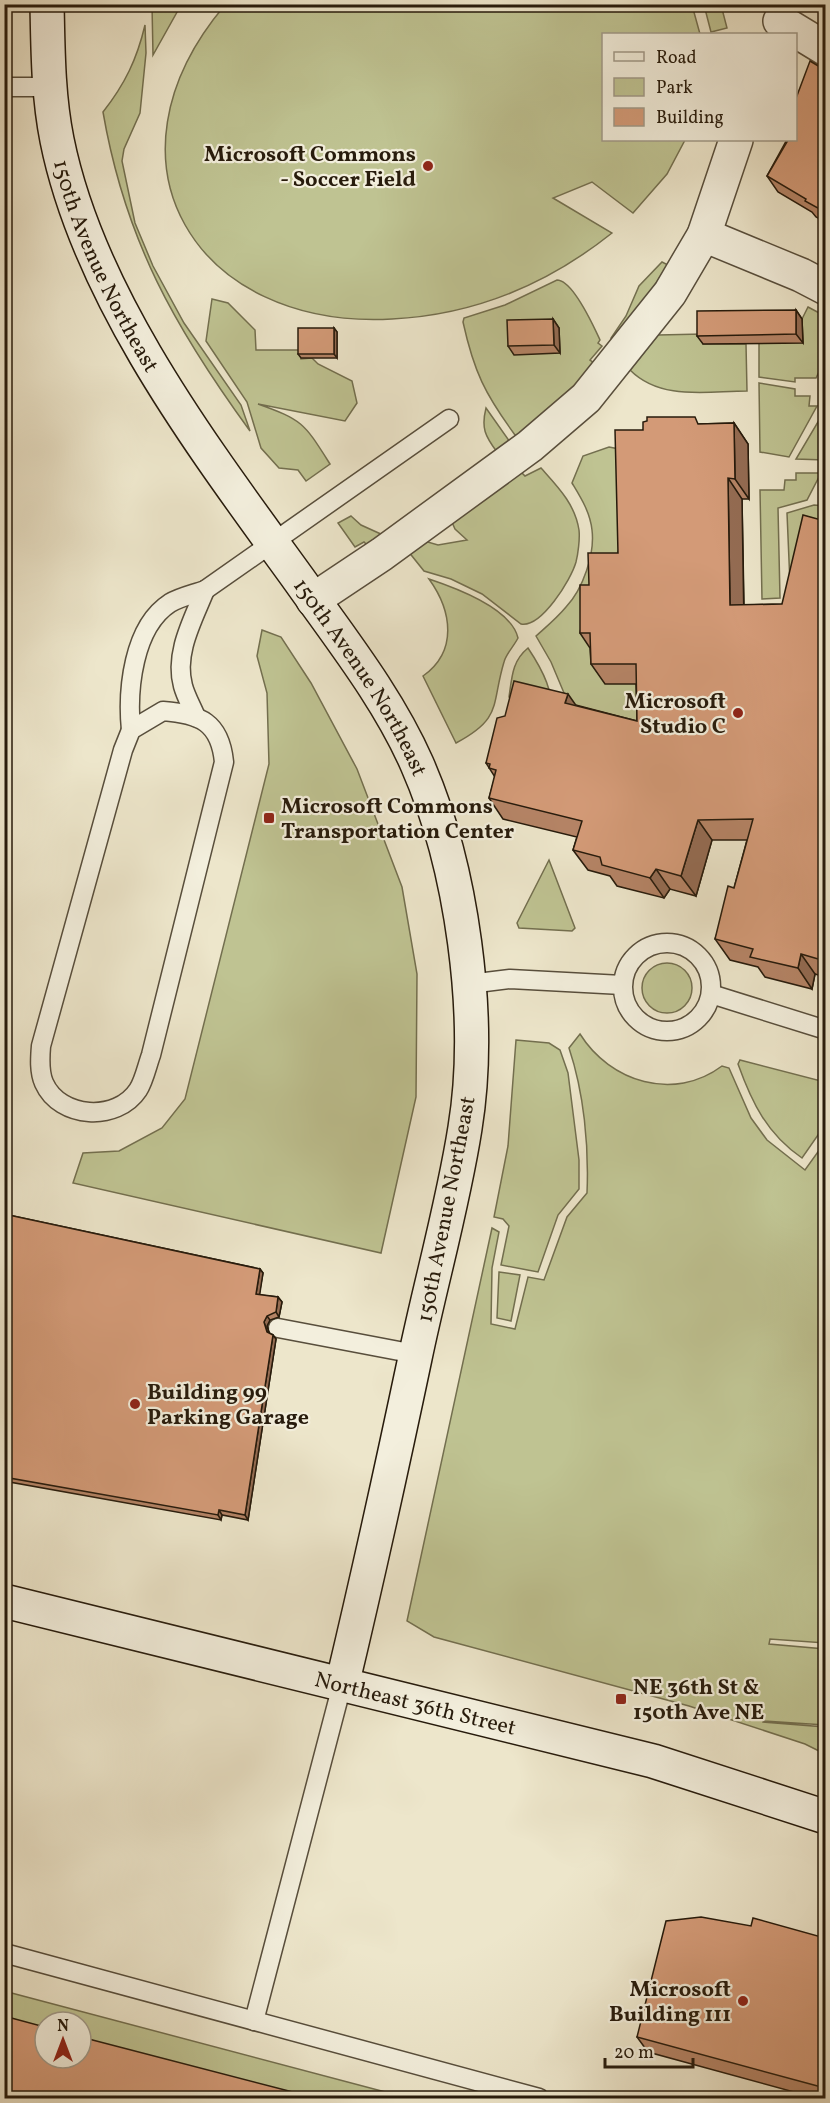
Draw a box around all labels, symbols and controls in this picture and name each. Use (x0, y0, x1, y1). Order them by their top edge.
legend (602, 33, 797, 141)
text: Road (656, 46, 697, 71)
text: Park (656, 76, 693, 101)
text: Building (656, 106, 724, 131)
place label: Microsoft Commons - Soccer Field (204, 140, 416, 196)
street label: 150th Avenue Northeast (44, 157, 165, 379)
marker: Microsoft Commons - Soccer Field (421, 159, 435, 173)
street label: 150th Avenue Northeast (285, 573, 434, 782)
place label: Microsoft Studio C (624, 687, 726, 743)
marker: Microsoft Studio C (731, 706, 745, 720)
place label: Microsoft Commons Transportation Center (281, 792, 515, 848)
marker: Microsoft Commons Transportation Center (262, 811, 276, 825)
street label: 150th Avenue Northeast (410, 1093, 485, 1325)
place label: Building 99 Parking Garage (147, 1378, 309, 1434)
marker: Building 99 Parking Garage (128, 1397, 142, 1411)
street label: Northeast 36th Street (311, 1665, 519, 1745)
place label: NE 36th St & 150th Ave NE (633, 1673, 765, 1729)
marker: NE 36th St & 150th Ave NE (614, 1692, 628, 1706)
place label: Microsoft Building 111 (609, 1975, 731, 2031)
marker: Microsoft Building 111 (736, 1994, 750, 2008)
north arrow (33, 2010, 93, 2070)
text: N (57, 2016, 69, 2038)
scale bar (605, 2031, 694, 2069)
text: 20 m (614, 2041, 654, 2066)

